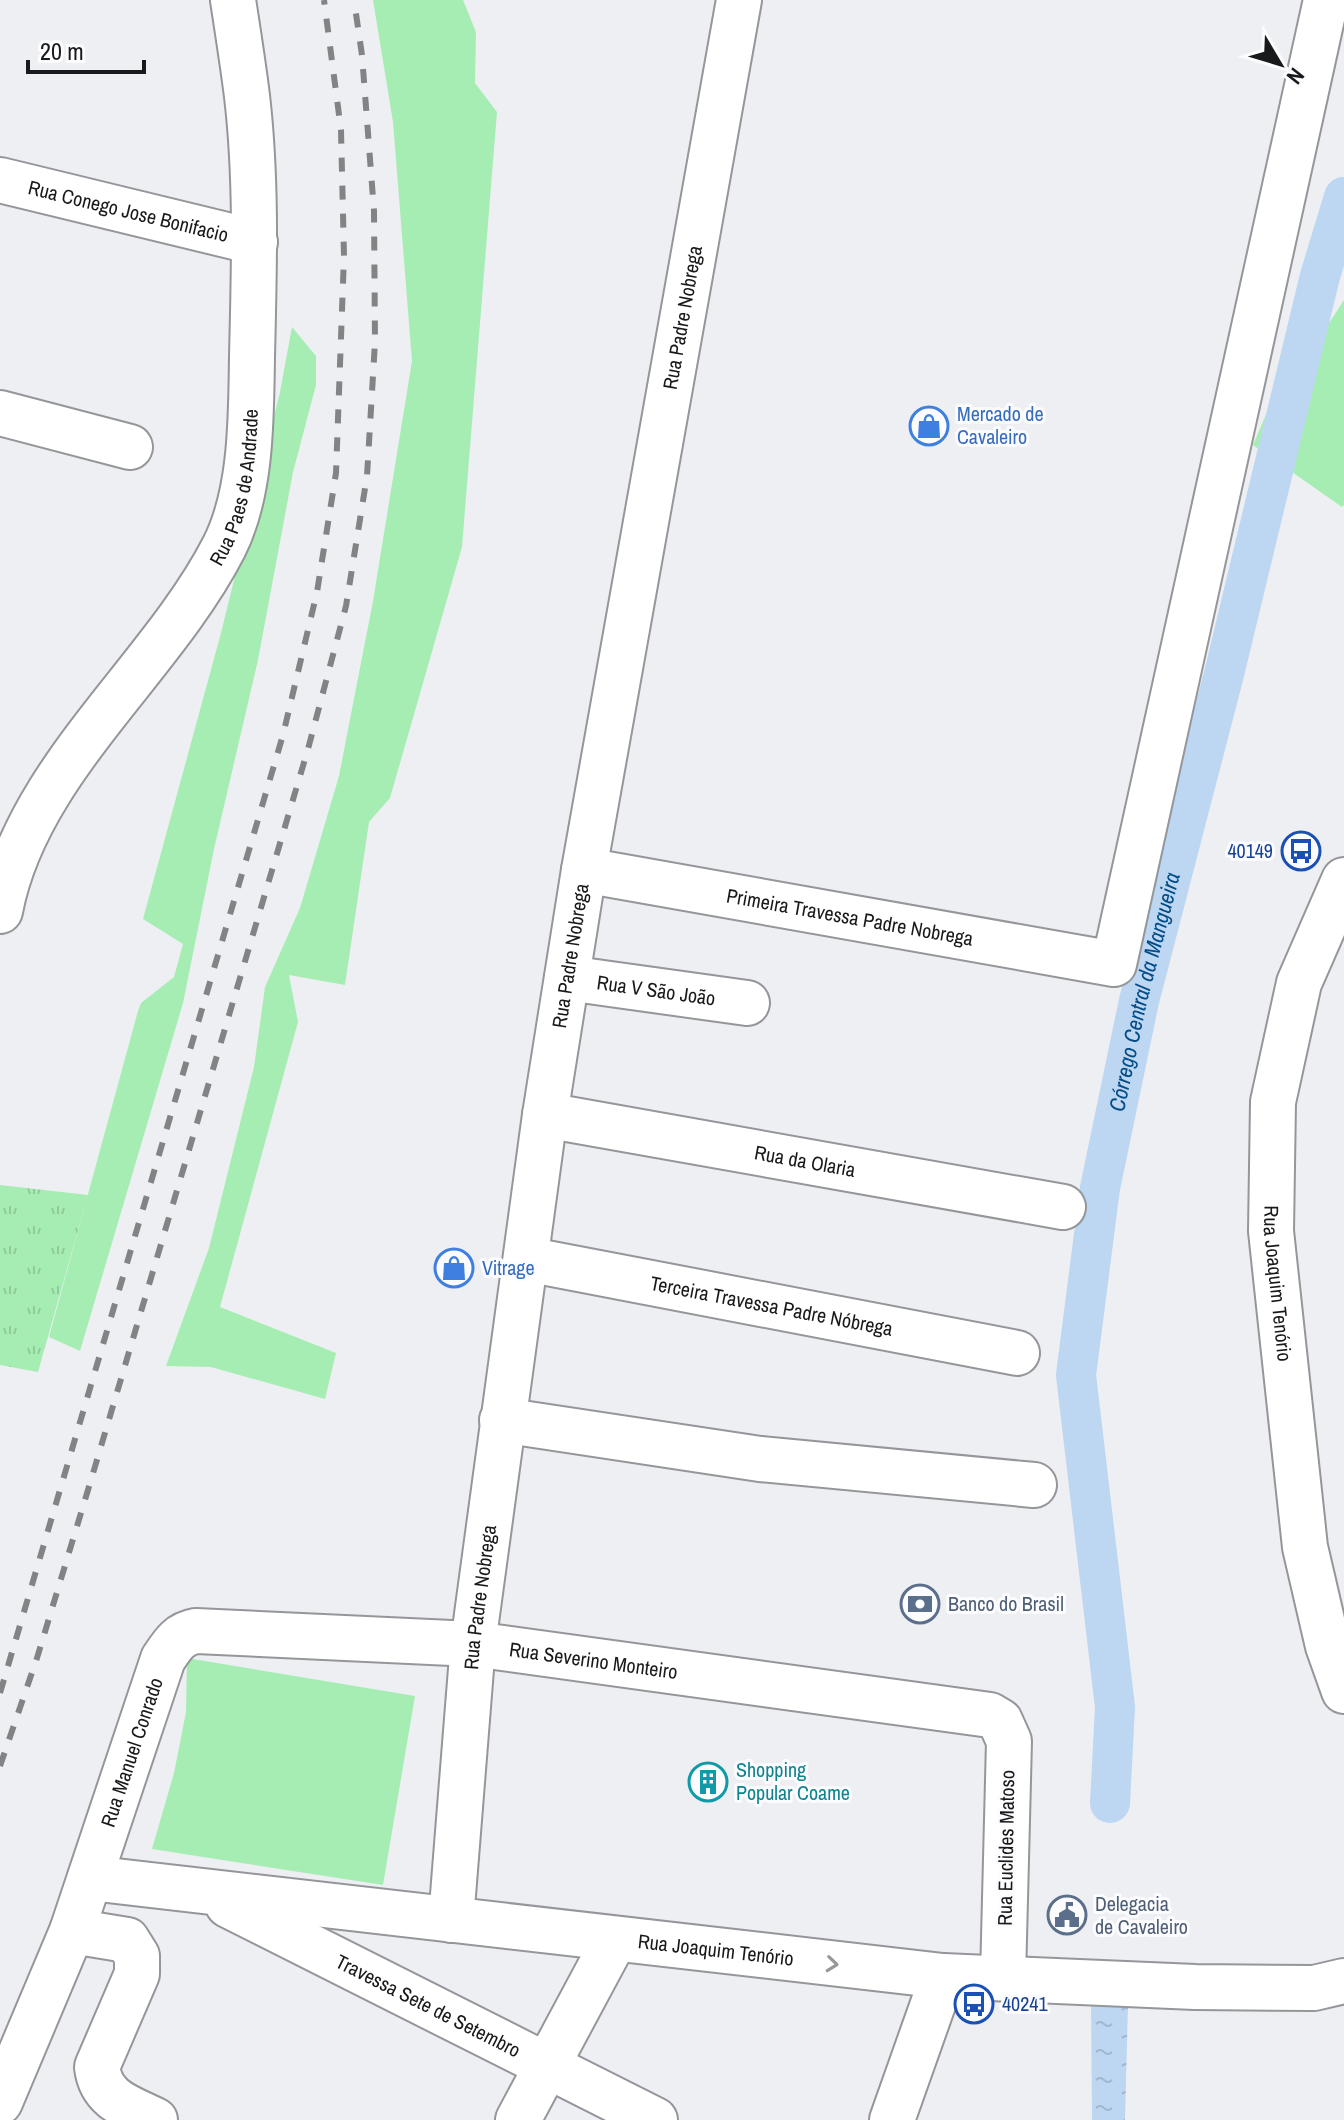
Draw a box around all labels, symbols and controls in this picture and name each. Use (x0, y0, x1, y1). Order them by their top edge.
scale bar (28, 24, 144, 74)
north arrow (1240, 24, 1320, 104)
text: 20 m (40, 35, 84, 67)
text: N (1280, 62, 1312, 91)
street label: Rua Conego Jose Bonifacio (25, 173, 231, 248)
street label: Rua Padre Nobrega (656, 243, 708, 392)
place label: Mercado de Cavaleiro (957, 400, 1044, 450)
shop icon: Mercado de Cavaleiro (908, 405, 950, 447)
street label: Rua Paes de Andrade (203, 409, 264, 570)
bus stop icon: 40149 (1280, 830, 1322, 872)
place label: 40149 (1227, 837, 1273, 864)
water label: Córrego Central da Mangueira (1101, 869, 1187, 1114)
street label: Rua Padre Nobrega (545, 881, 595, 1030)
street label: Primeira Travessa Padre Nobrega (725, 882, 975, 952)
street label: Rua V São João (595, 968, 717, 1011)
street label: Rua da Olaria (752, 1138, 858, 1183)
street label: Rua Joaquim Tenório (1258, 1205, 1299, 1363)
shop icon: Vitrage (433, 1247, 475, 1289)
place label: Vitrage (482, 1254, 535, 1281)
street label: Terceira Travessa Padre Nóbrega (648, 1269, 895, 1342)
street label: Rua Padre Nobrega (457, 1523, 502, 1671)
bank icon: Banco do Brasil (899, 1583, 941, 1625)
place label: Banco do Brasil (948, 1590, 1064, 1617)
street label: Rua Severino Monteiro (508, 1635, 679, 1685)
street label: Rua Manuel Conrado (94, 1674, 169, 1830)
place label: Shopping Popular Coame (736, 1756, 850, 1806)
building icon: Shopping Popular Coame (687, 1761, 729, 1803)
street label: Rua Euclides Matoso (991, 1770, 1020, 1926)
place label: Delegacia de Cavaleiro (1095, 1890, 1188, 1940)
public building icon: Delegacia de Cavaleiro (1046, 1894, 1088, 1936)
street label: Rua Joaquim Tenório (637, 1927, 795, 1972)
street label: Travessa Sete de Setembro (331, 1947, 525, 2063)
one-way arrow (826, 1955, 839, 1972)
bus stop icon: 40241 (953, 1983, 995, 2025)
place label: 40241 (1002, 1990, 1048, 2017)

